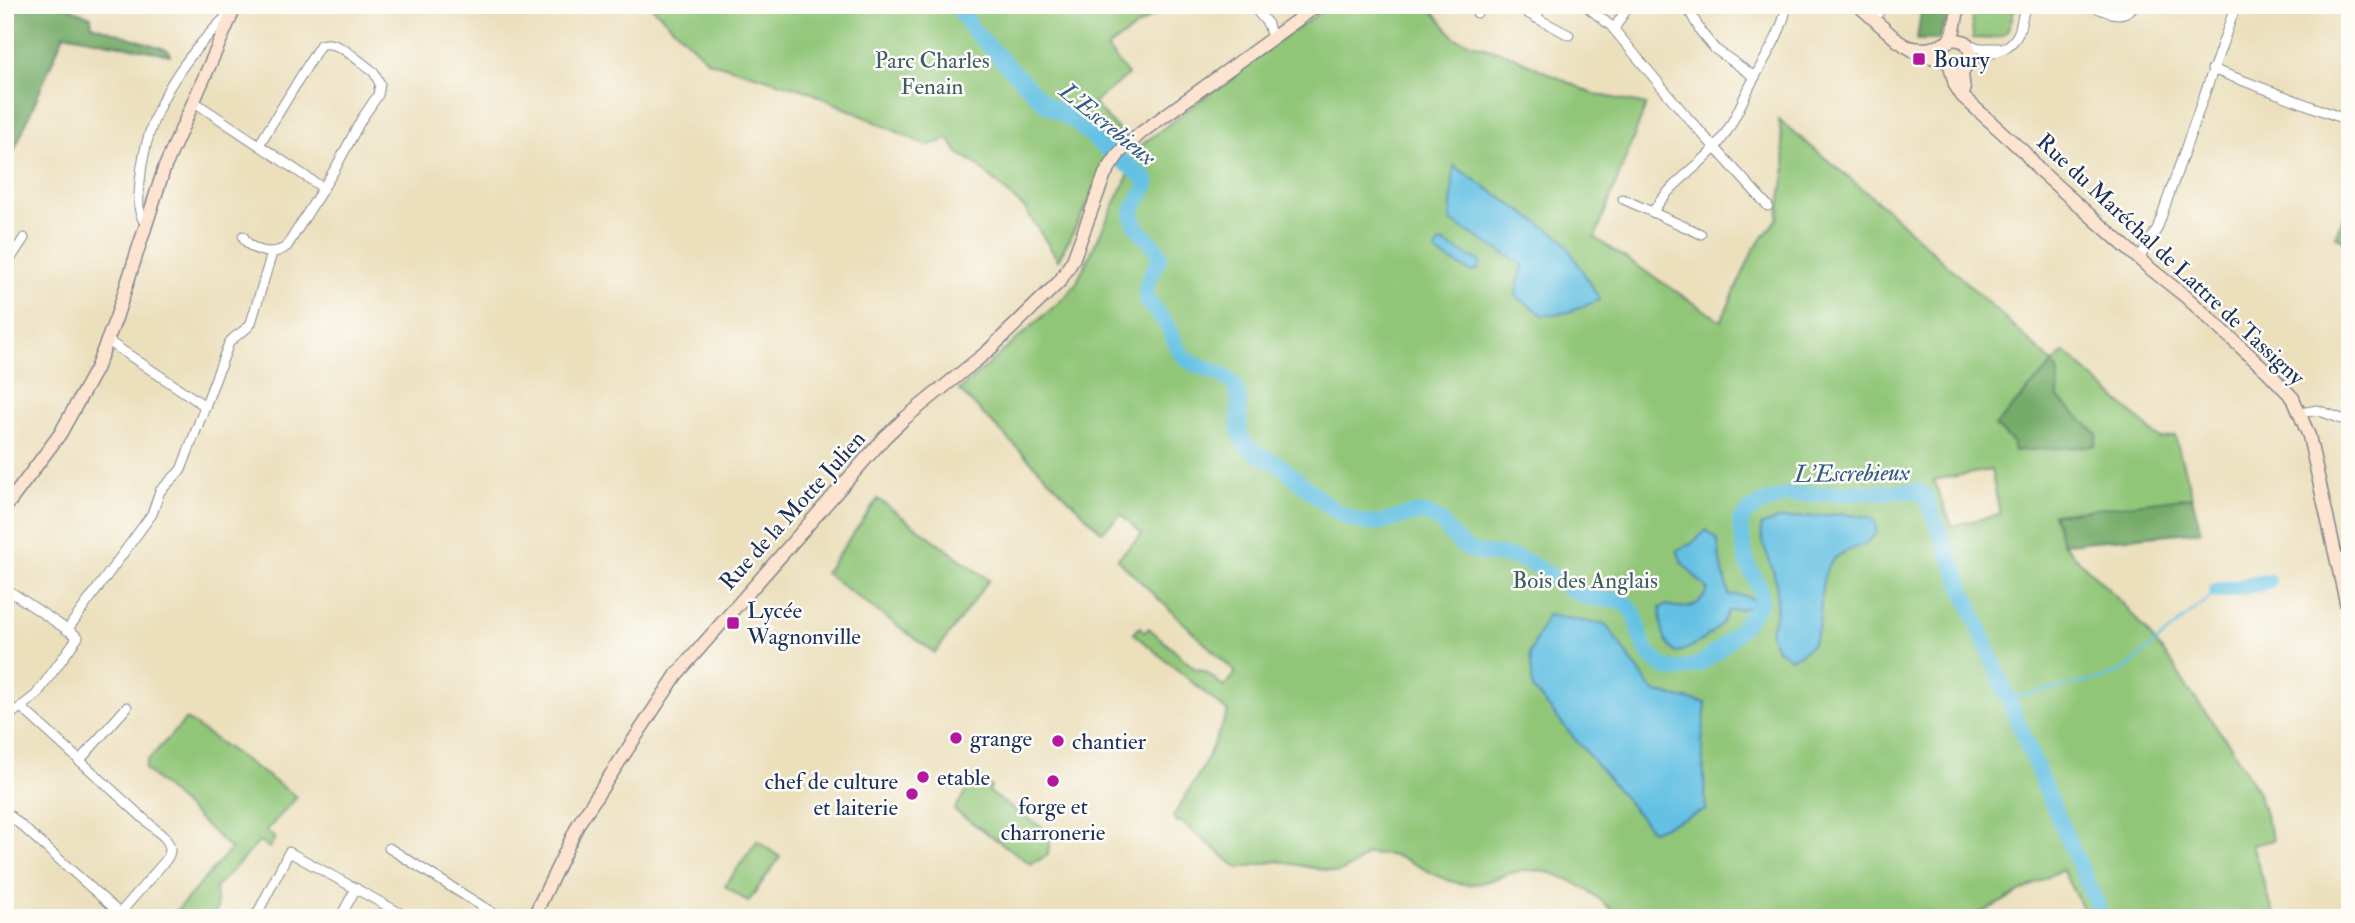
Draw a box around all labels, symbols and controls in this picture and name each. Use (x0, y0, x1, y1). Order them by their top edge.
place label: Boury (1933, 45, 1991, 74)
park label: Parc Charles Fenain (874, 46, 990, 101)
marker: Boury (1911, 51, 1927, 67)
water label: L'Escrebieux (1052, 75, 1163, 173)
street label: Rue du Maréchal de Lattre de Tassigny (2030, 127, 2311, 392)
street label: Rue de la Motte Julien (713, 424, 872, 596)
water label: L'Escrebieux (1793, 457, 1911, 490)
park label: Bois des Anglais (1512, 566, 1658, 595)
place label: Lycée Wagnonville (746, 596, 861, 651)
marker: Lycée Wagnonville (725, 615, 741, 631)
place label: grange (970, 724, 1033, 753)
place label: chantier (1072, 727, 1147, 756)
marker: grange (948, 730, 964, 746)
marker: chantier (1050, 733, 1066, 749)
place label: etable (937, 763, 990, 792)
place label: chef de culture et laiterie (765, 767, 898, 822)
marker: etable (915, 769, 931, 785)
marker: forge et charronerie (1045, 773, 1061, 789)
marker: chef de culture et laiterie (904, 786, 920, 802)
place label: forge et charronerie (1001, 792, 1106, 847)

